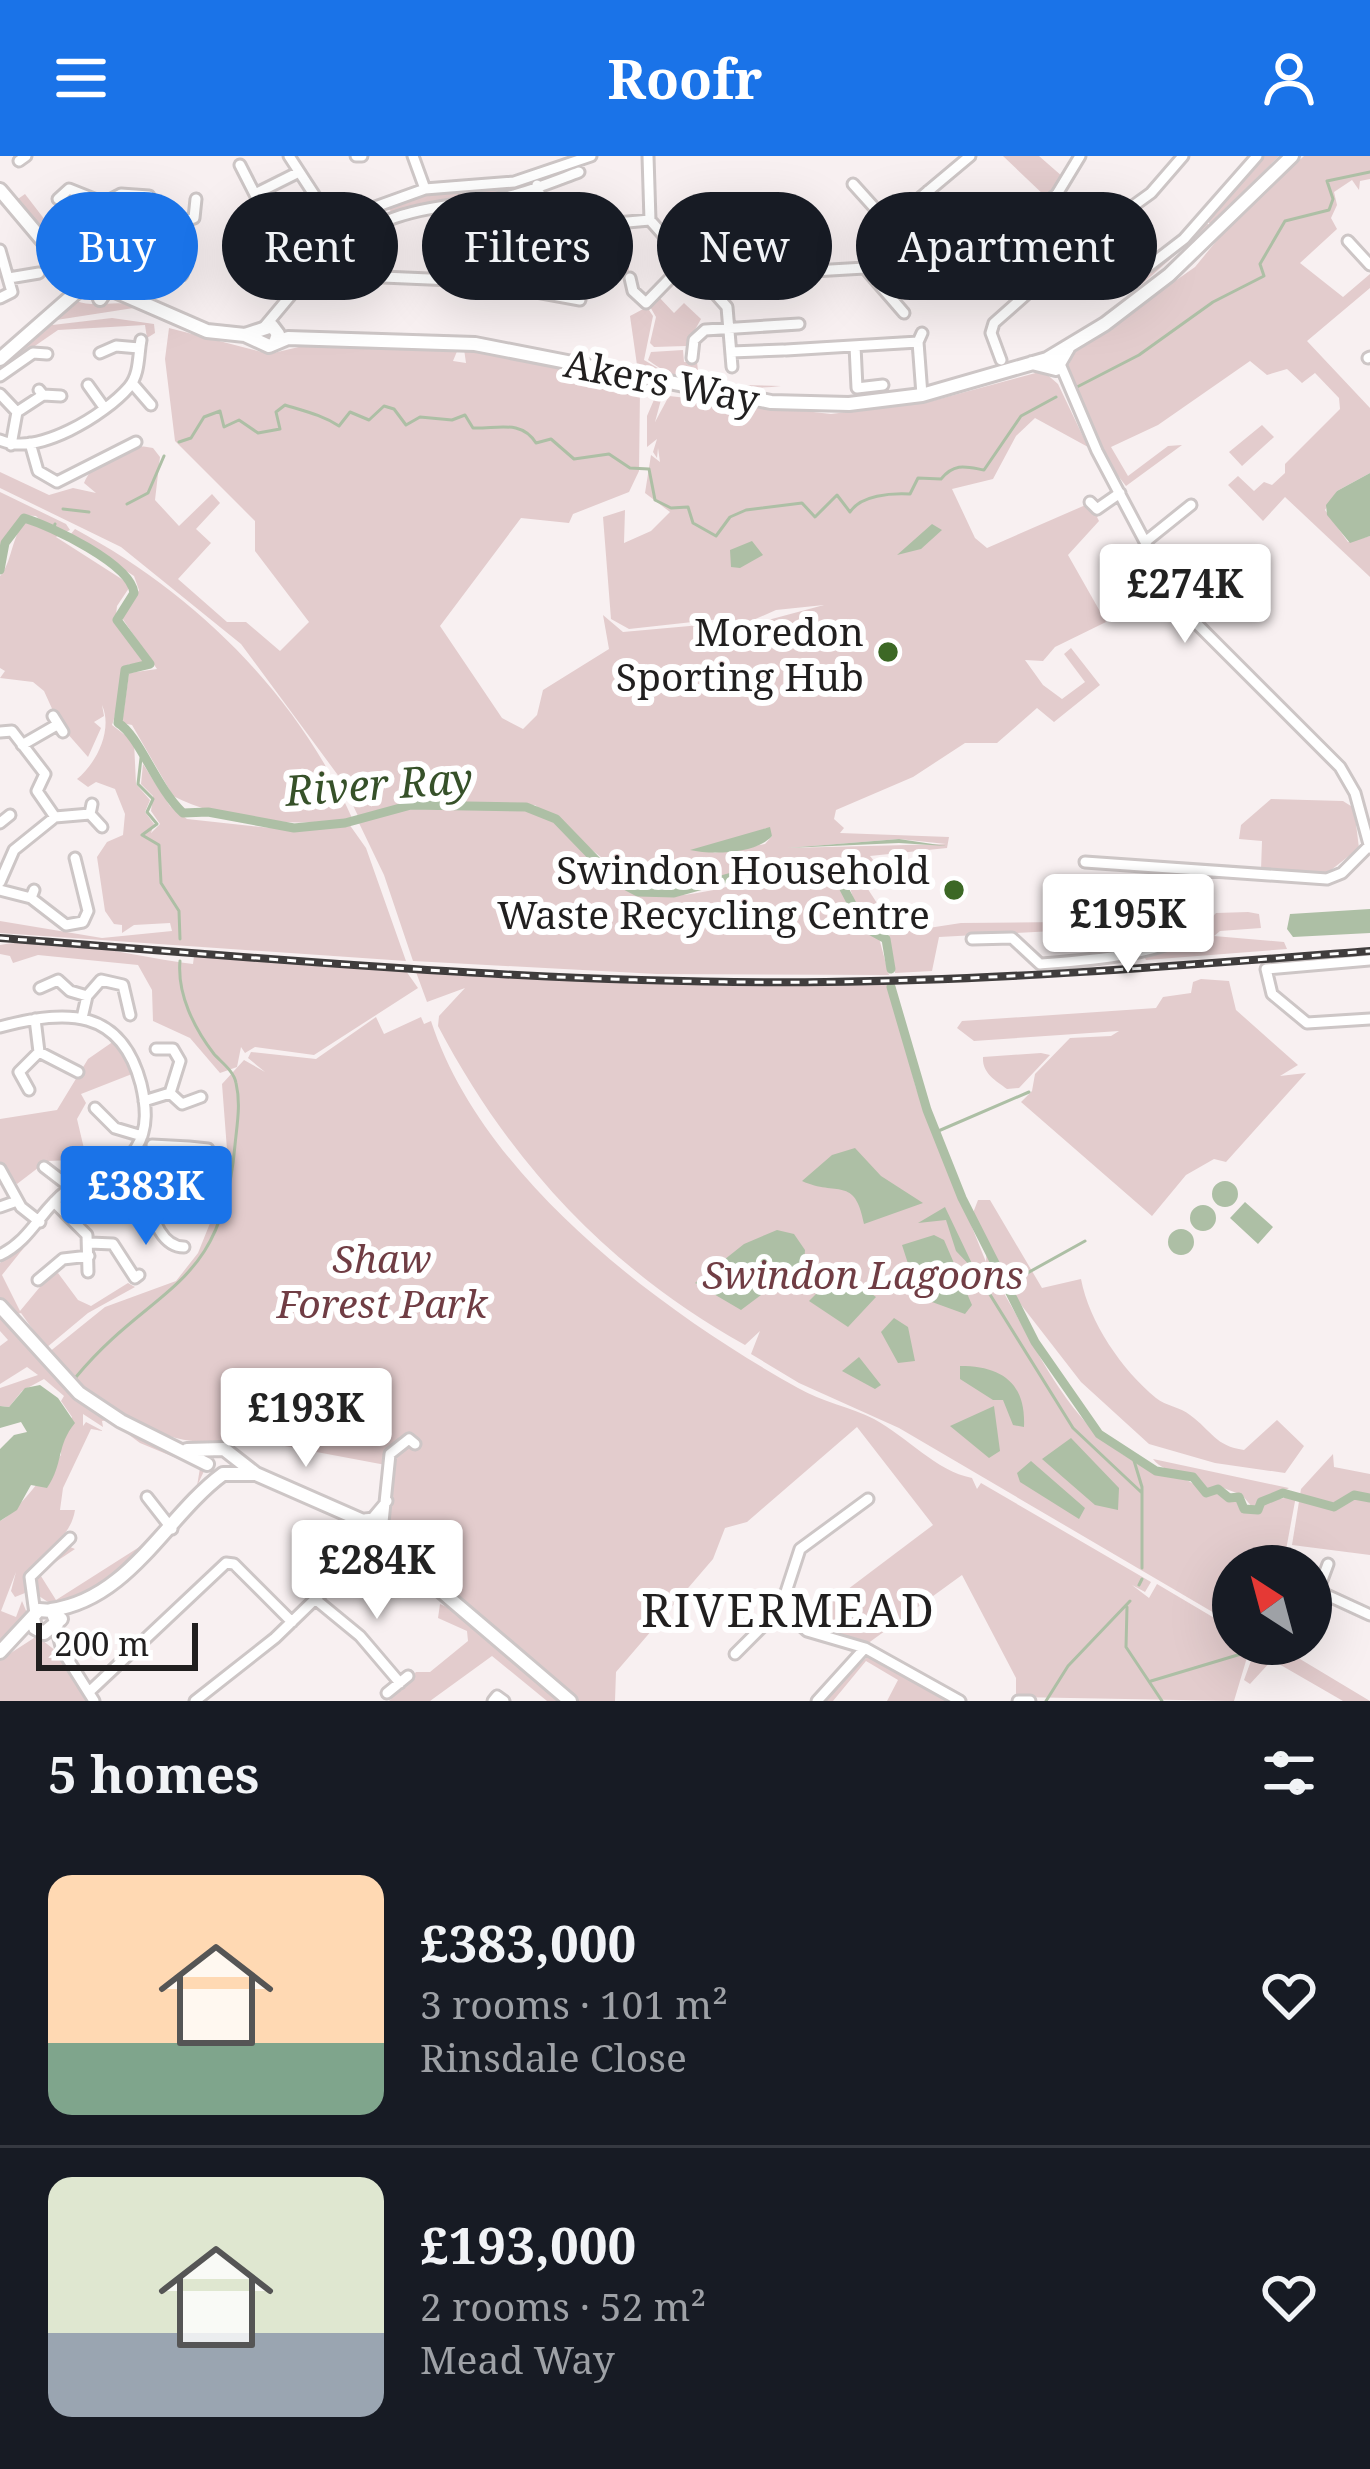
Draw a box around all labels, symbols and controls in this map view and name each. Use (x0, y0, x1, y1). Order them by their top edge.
text: Roofr (608, 41, 762, 115)
icon: menu (48, 45, 114, 111)
icon: person (1256, 45, 1322, 111)
chip: Buy (36, 192, 198, 300)
chip: Rent (222, 192, 398, 300)
chip: Filters (422, 192, 633, 300)
chip: New (657, 192, 832, 300)
chip: Apartment (856, 192, 1157, 300)
street label: Akers Way (560, 335, 765, 425)
pin: £274K (1101, 544, 1269, 646)
text: £274K (1127, 556, 1243, 609)
place label: Moredon Sporting Hub (616, 604, 864, 702)
marker: Moredon Sporting Hub (875, 639, 901, 665)
water label: River Ray (282, 748, 475, 818)
place label: Swindon Household Waste Recycling Centre (497, 842, 930, 940)
pin: £195K (1044, 874, 1212, 976)
marker: Swindon Household Waste Recycling Centre (941, 877, 967, 903)
text: £195K (1070, 886, 1186, 939)
pin: £383K (62, 1146, 230, 1248)
text: £383K (88, 1158, 204, 1211)
park label: Shaw Forest Park (276, 1231, 489, 1329)
park label: Swindon Lagoons (702, 1247, 1024, 1300)
pin: £193K (222, 1368, 390, 1470)
text: £193K (248, 1380, 364, 1433)
pin: £284K (293, 1520, 461, 1622)
text: £284K (319, 1532, 435, 1585)
north arrow (1212, 1545, 1332, 1665)
map controls (1212, 1545, 1332, 1665)
district label: RIVERMEAD (641, 1579, 937, 1640)
scale bar (36, 1617, 198, 1670)
text: 200 m (54, 1621, 149, 1666)
text: 5 homes (48, 1738, 259, 1808)
icon: filters (1256, 1740, 1322, 1806)
text: £383,000 (420, 1907, 636, 1977)
icon: home (144, 1923, 288, 2067)
icon: heart (1256, 1962, 1322, 2028)
text: 3 rooms · 101 m² (420, 1977, 728, 2030)
text: Rinsdale Close (420, 2030, 687, 2083)
text: £193,000 (420, 2209, 636, 2279)
icon: home (144, 2225, 288, 2369)
icon: heart (1256, 2264, 1322, 2330)
text: 2 rooms · 52 m² (420, 2279, 706, 2332)
text: Mead Way (420, 2332, 615, 2385)

